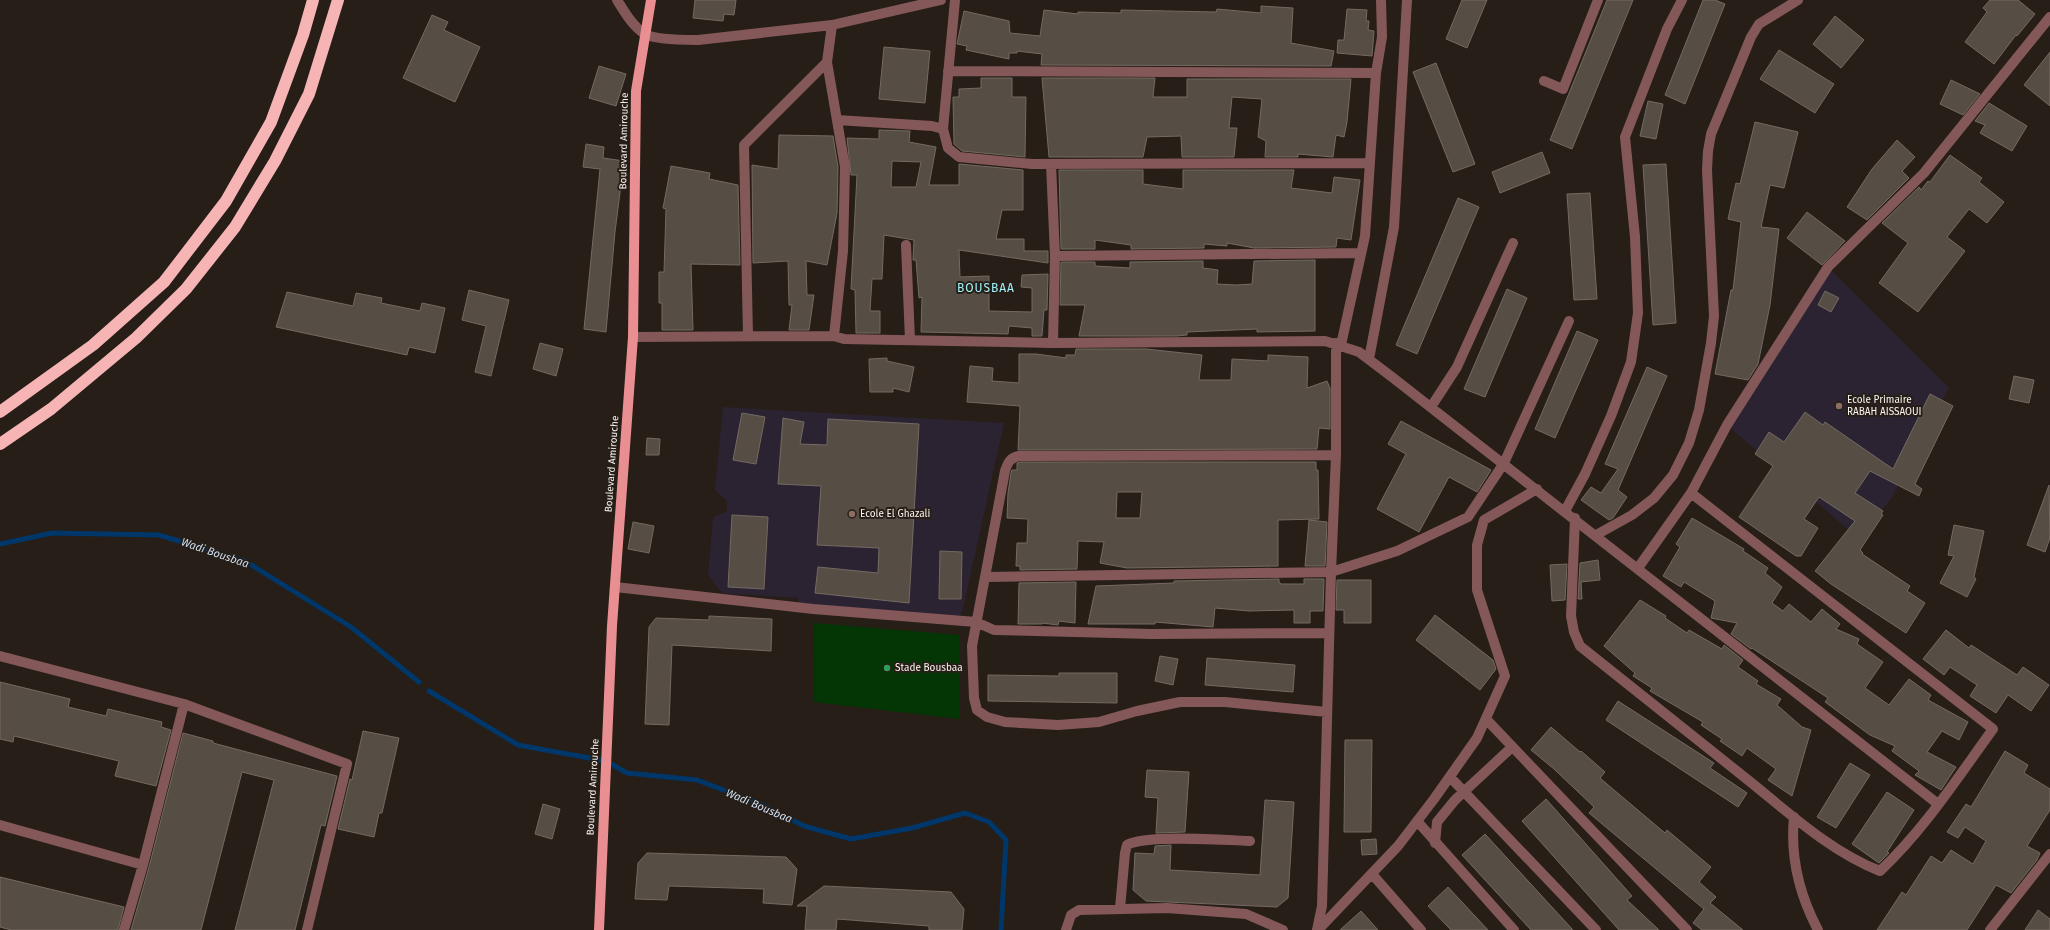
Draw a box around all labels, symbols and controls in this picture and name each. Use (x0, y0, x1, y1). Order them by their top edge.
street label: Boulevard Amirouche (617, 92, 631, 190)
district label: BOUSBAA (957, 281, 1015, 295)
place label: Ecole Primaire RABAH AISSAOUI (1847, 394, 1922, 418)
marker: Ecole Primaire RABAH AISSAOUI (1834, 401, 1844, 411)
street label: Boulevard Amirouche (603, 415, 621, 513)
place label: Ecole El Ghazali (860, 508, 931, 520)
marker: Ecole El Ghazali (847, 509, 857, 519)
water label: Wadi Bousbaa (179, 535, 251, 571)
place label: Stade Bousbaa (895, 662, 963, 674)
marker: Stade Bousbaa (882, 663, 892, 673)
street label: Boulevard Amirouche (584, 738, 602, 836)
water label: Wadi Bousbaa (724, 786, 794, 826)

